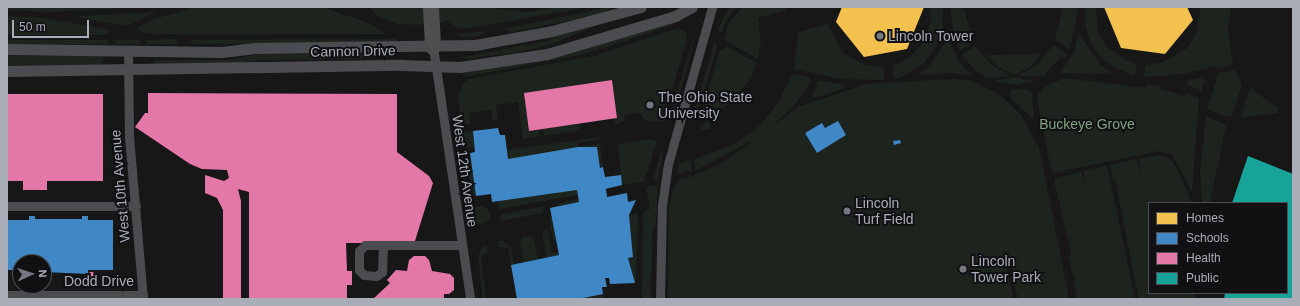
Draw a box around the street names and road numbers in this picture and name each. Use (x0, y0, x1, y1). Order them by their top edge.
street label: Cannon Drive (310, 42, 396, 60)
street label: West 12th Avenue (449, 113, 481, 229)
street label: West 10th Avenue (107, 129, 133, 243)
street label: Dodd Drive (64, 273, 134, 289)

